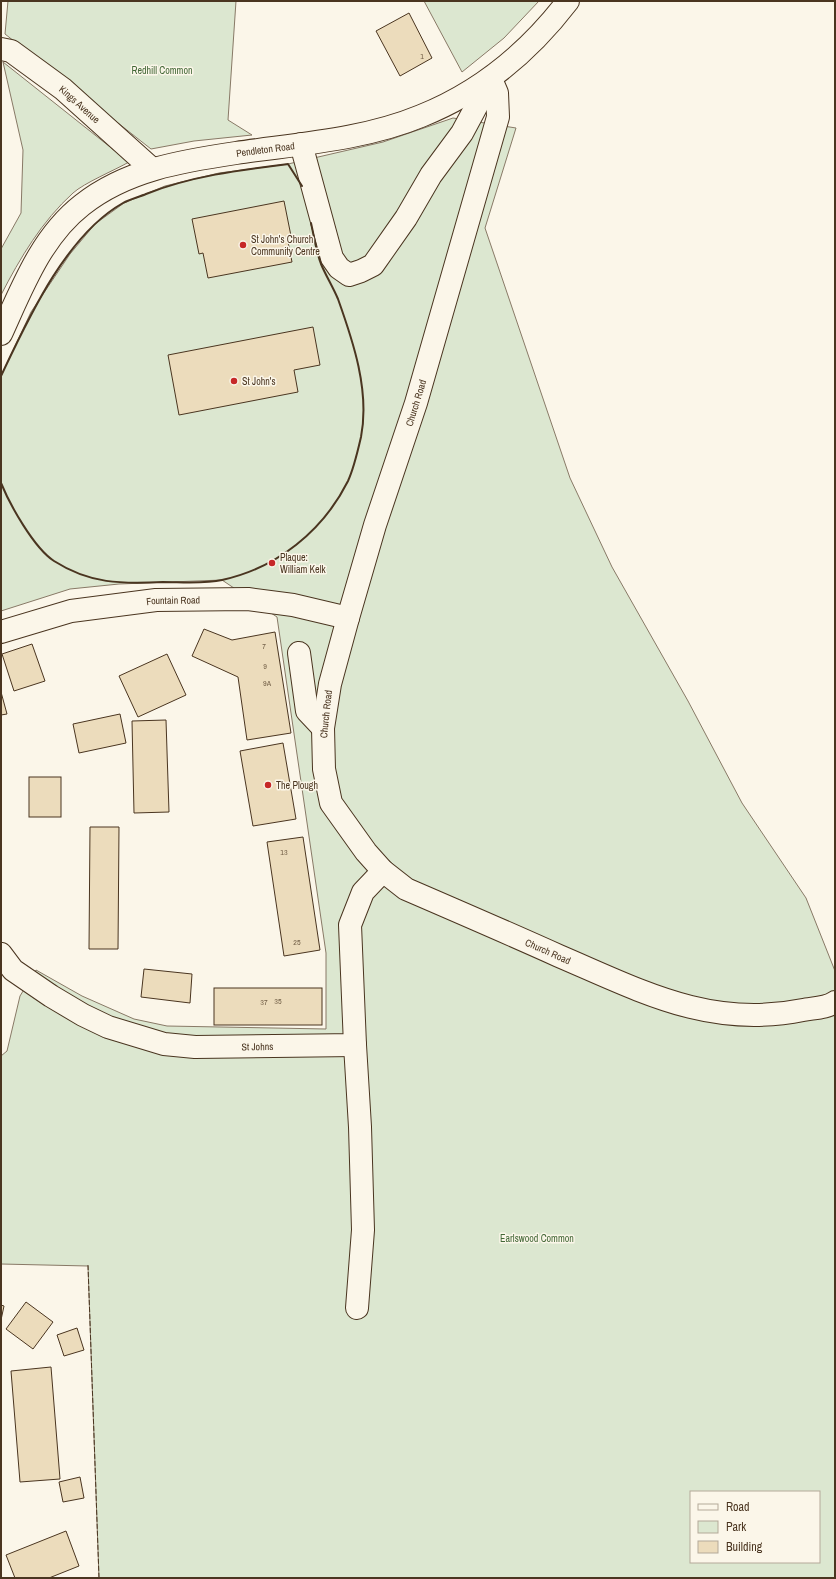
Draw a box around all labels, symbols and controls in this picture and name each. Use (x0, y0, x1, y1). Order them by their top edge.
house number: 1 (420, 51, 424, 61)
park label: Redhill Common (131, 64, 193, 77)
street label: Kings Avenue (57, 82, 103, 126)
street label: Pendleton Road (235, 139, 295, 159)
place label: St John's Church Community Centre (251, 233, 320, 258)
marker: St John's Church Community Centre (238, 240, 248, 250)
place label: St John's (242, 375, 275, 388)
marker: St John's (229, 376, 239, 386)
street label: Church Road (403, 378, 429, 428)
place label: Plaque: William Kelk (280, 551, 326, 576)
marker: Plaque: William Kelk (267, 558, 277, 568)
street label: Fountain Road (146, 593, 200, 608)
house number: 7 (262, 641, 266, 651)
house number: 9 (263, 661, 267, 671)
house number: 9A (263, 678, 272, 688)
street label: Church Road (317, 689, 335, 739)
place label: The Plough (276, 779, 318, 792)
marker: The Plough (263, 780, 273, 790)
house number: 13 (280, 847, 288, 857)
street label: Church Road (523, 935, 573, 967)
house number: 25 (293, 937, 301, 947)
house number: 35 (274, 996, 282, 1006)
house number: 37 (260, 997, 268, 1007)
street label: St Johns (241, 1040, 273, 1053)
park label: Earlswood Common (500, 1232, 574, 1245)
legend (690, 1491, 820, 1563)
text: Road (726, 1499, 750, 1515)
text: Park (726, 1519, 746, 1535)
text: Building (726, 1539, 763, 1555)

